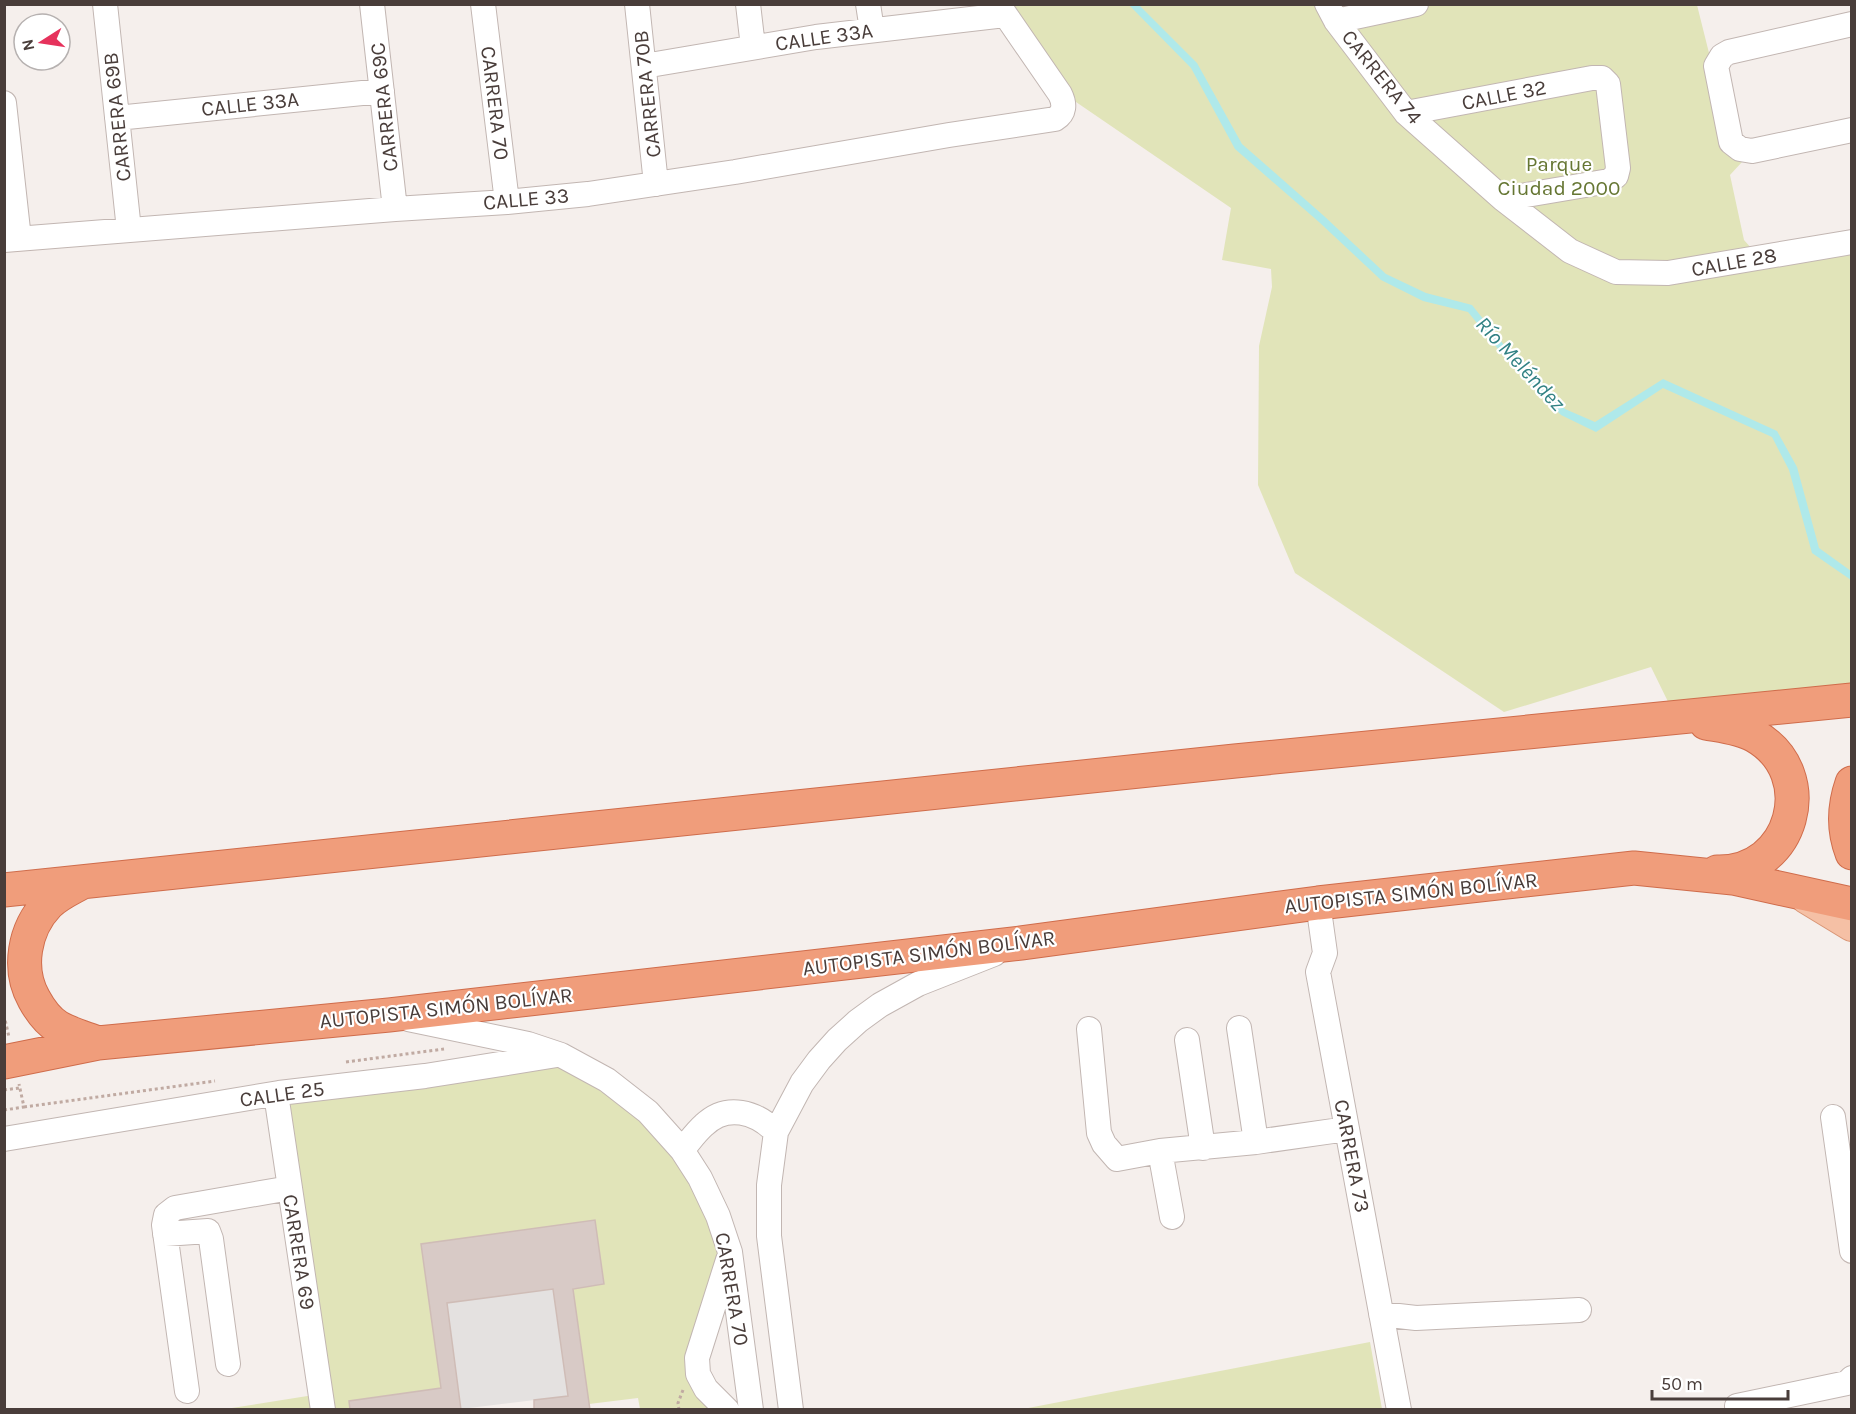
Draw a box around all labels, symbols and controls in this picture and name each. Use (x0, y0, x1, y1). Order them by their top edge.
north arrow (12, 12, 72, 72)
street label: CALLE 33A (774, 18, 874, 56)
street label: CARRERA 74 (1337, 25, 1427, 129)
street label: CARRERA 70B (628, 29, 666, 159)
text: N (17, 37, 38, 53)
street label: CARRERA 69C (365, 41, 403, 173)
street label: CARRERA 70 (476, 45, 514, 161)
street label: CARRERA 69B (98, 51, 136, 183)
street label: CALLE 32 (1460, 75, 1548, 115)
street label: CALLE 33A (200, 87, 300, 121)
park label: Parque Ciudad 2000 (1498, 152, 1620, 200)
street label: CALLE 33 (482, 183, 570, 215)
street label: CALLE 28 (1689, 243, 1779, 281)
water label: Río Meléndez (1470, 311, 1571, 417)
street label: AUTOPISTA SIMÓN BOLÍVAR (1283, 868, 1539, 918)
street label: AUTOPISTA SIMÓN BOLÍVAR (801, 926, 1057, 980)
street label: AUTOPISTA SIMÓN BOLÍVAR (318, 983, 574, 1033)
street label: CALLE 25 (238, 1076, 326, 1112)
street label: CARRERA 73 (1329, 1097, 1375, 1215)
street label: CARRERA 69 (278, 1193, 320, 1311)
street label: CARRERA 70 (710, 1230, 754, 1348)
scale bar (1652, 1363, 1788, 1401)
text: 50 m (1661, 1373, 1703, 1395)

